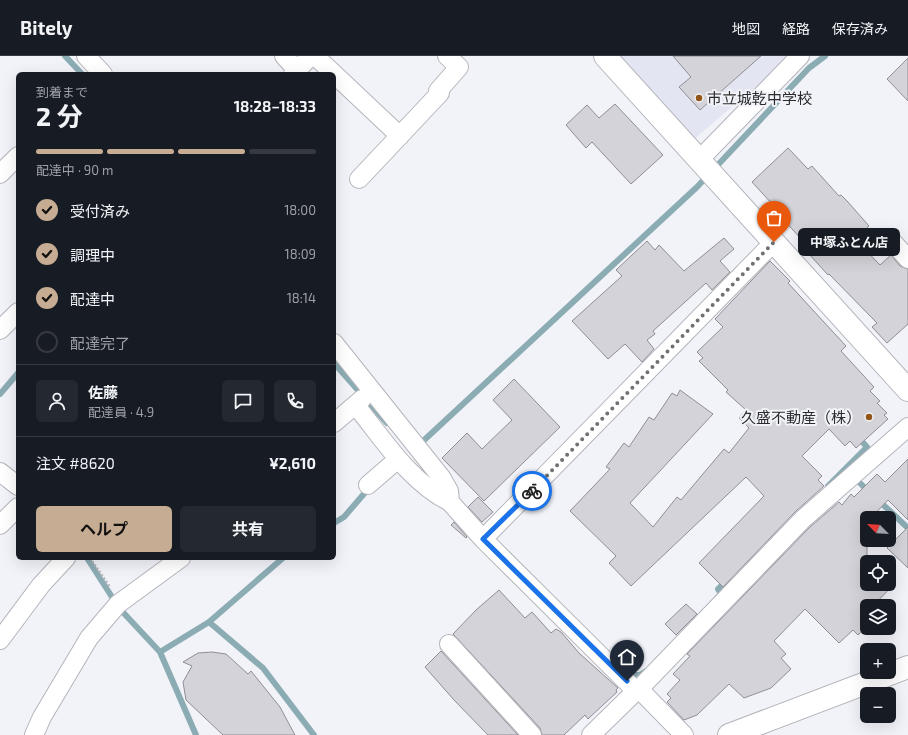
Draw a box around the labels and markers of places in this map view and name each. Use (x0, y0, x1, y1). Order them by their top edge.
place label: 市立城乾中学校 (707, 89, 812, 107)
marker: 市立城乾中学校 (694, 93, 704, 103)
pin (757, 201, 791, 242)
callout: 中塚ふとん店 (798, 228, 900, 256)
place label: 久盛不動産（株） (741, 408, 861, 426)
marker: 久盛不動産（株） (864, 412, 874, 422)
pin (610, 640, 644, 681)

